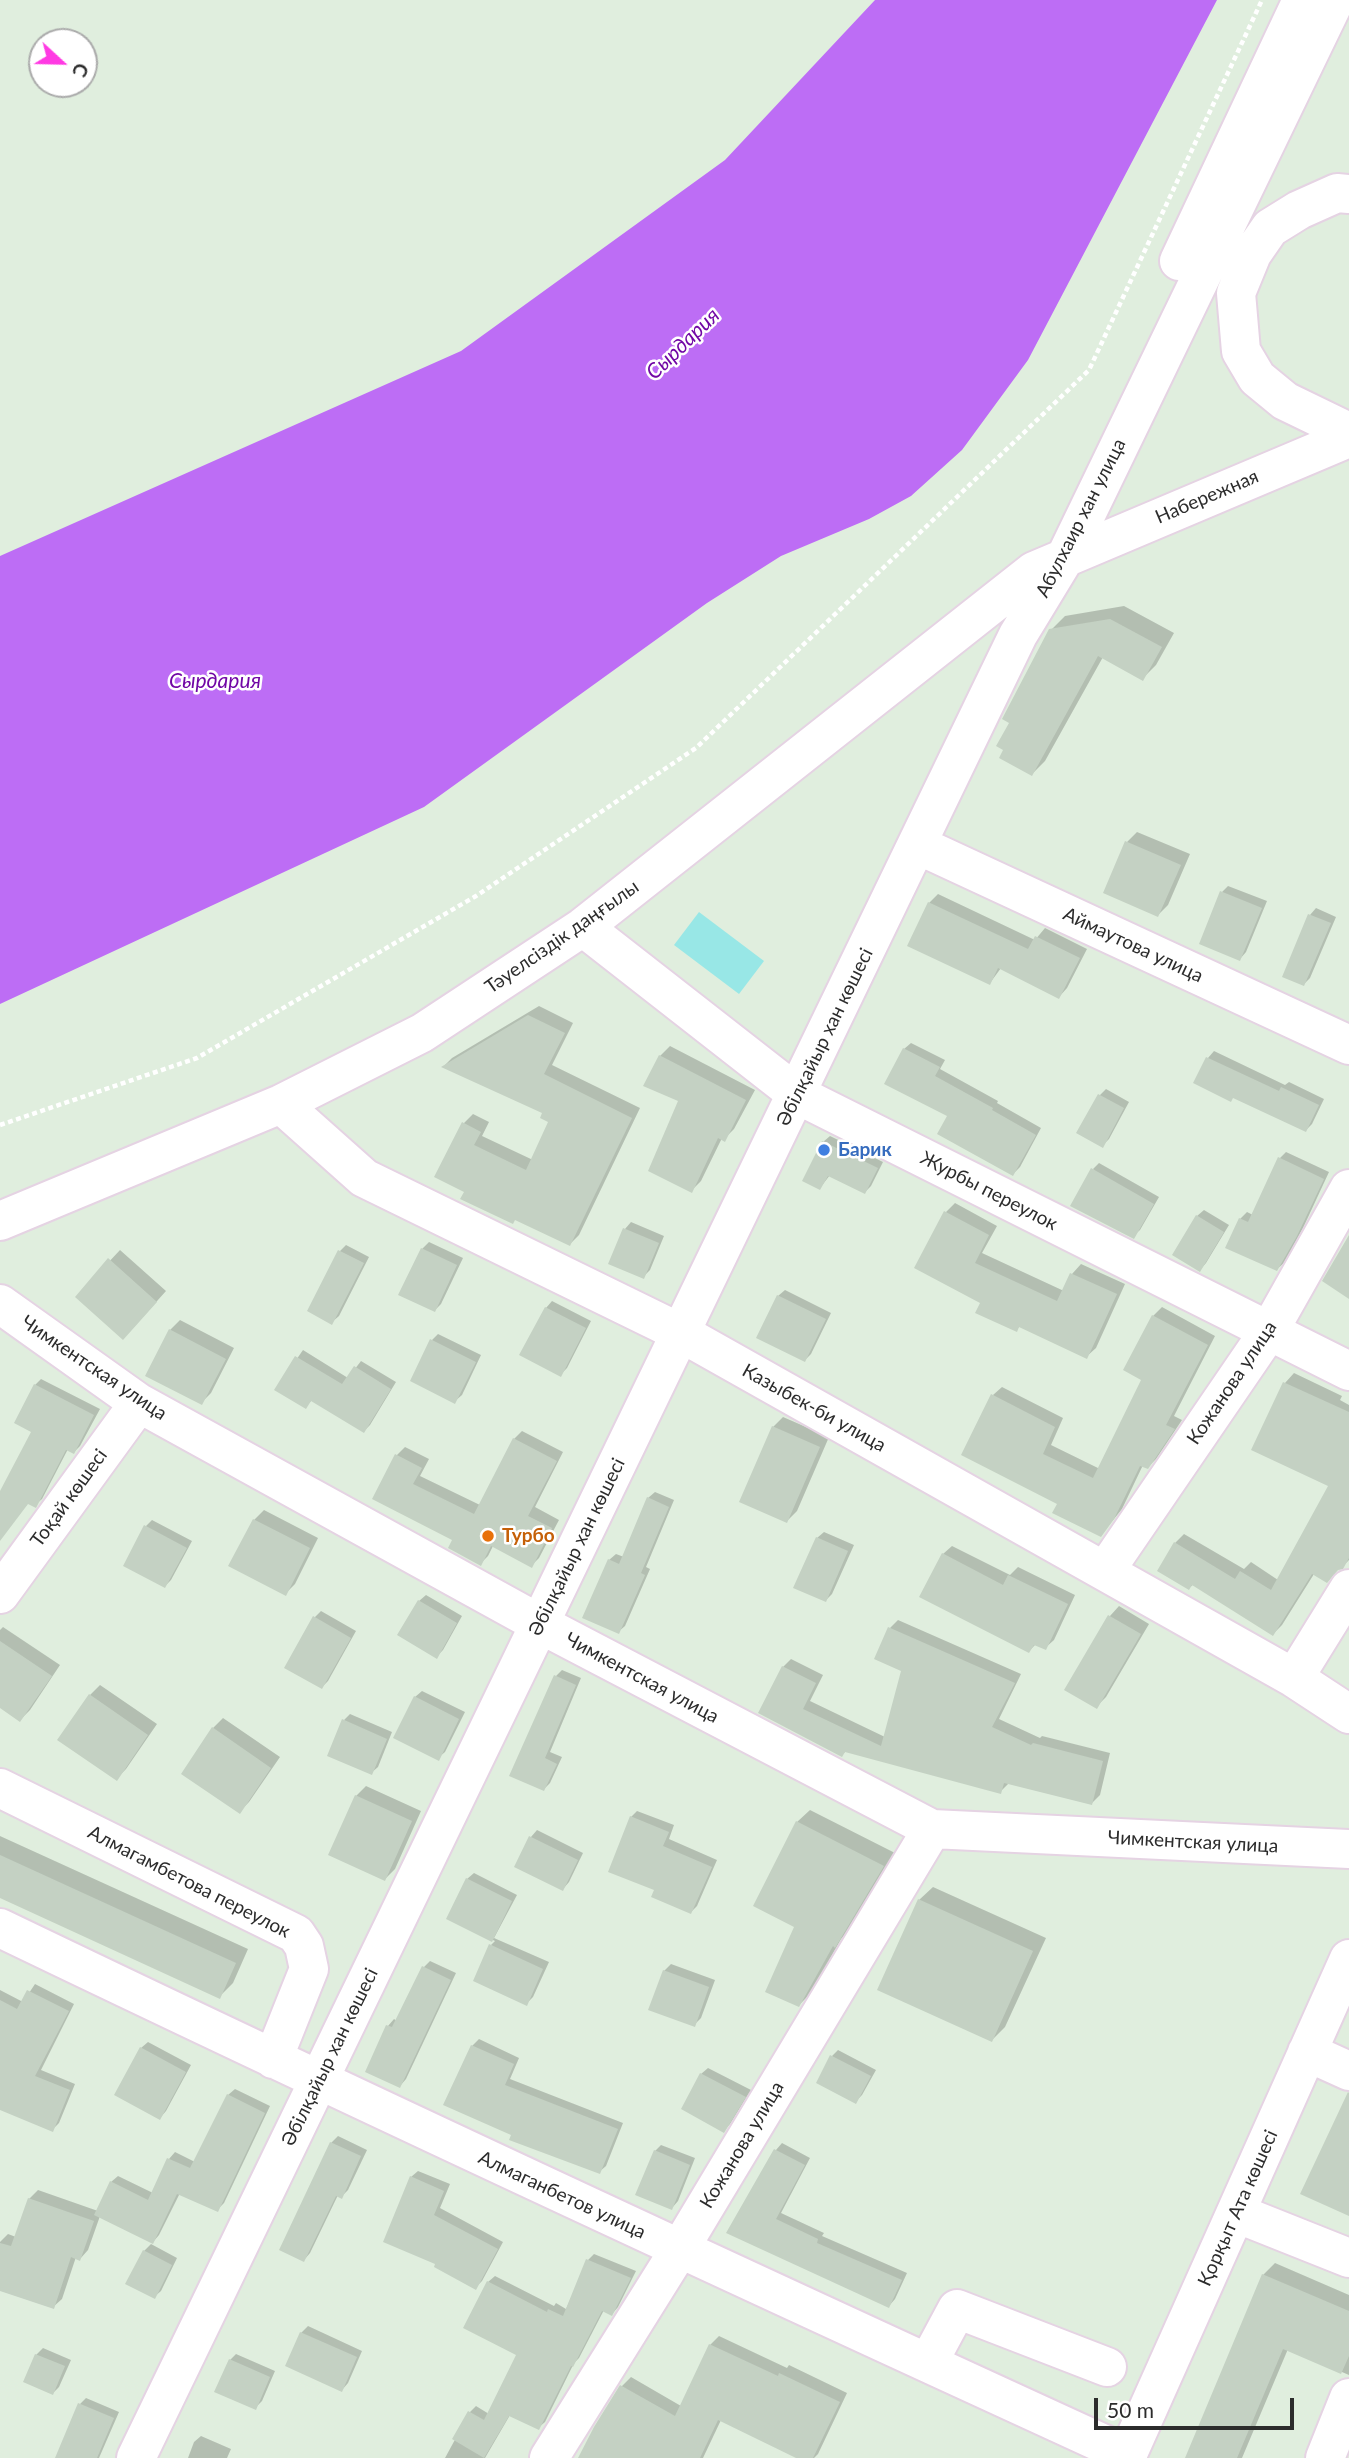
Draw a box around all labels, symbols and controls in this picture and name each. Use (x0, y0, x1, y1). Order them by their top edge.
north arrow (28, 28, 98, 98)
text: С (68, 60, 94, 80)
water label: Сырдария (641, 303, 725, 385)
street label: Абулхаир хан улица (1031, 435, 1131, 601)
street label: Набережная (1152, 465, 1262, 529)
water label: Сырдария (169, 668, 261, 694)
street label: Тәуелсіздік даңғылы (481, 875, 643, 999)
street label: Аймаутова улица (1059, 903, 1207, 987)
street label: Әбілқайыр хан көшесі (772, 944, 878, 1130)
place label: Барик (838, 1139, 892, 1161)
marker: Барик (816, 1142, 832, 1158)
street label: Журбы переулок (917, 1147, 1061, 1235)
street label: Чимкентская улица (17, 1311, 171, 1425)
street label: Кожанова улица (1182, 1317, 1282, 1449)
street label: Казыбек-би улица (738, 1359, 890, 1457)
street label: Тоқай көшесі (26, 1445, 112, 1551)
street label: Әбілқайыр хан көшесі (524, 1454, 630, 1640)
place label: Турбо (502, 1525, 555, 1547)
marker: Турбо (480, 1528, 496, 1544)
street label: Чимкентская улица (561, 1628, 723, 1728)
street label: Алмагамбетова переулок (84, 1821, 294, 1943)
street label: Чимкентская улица (1107, 1826, 1279, 1858)
street label: Әбілқайыр хан көшесі (277, 1964, 383, 2150)
street label: Кожанова улица (695, 2077, 789, 2213)
street label: Қорқыт Ата көшесі (1193, 2126, 1283, 2290)
street label: Алмаганбетов улица (475, 2146, 649, 2244)
scale bar (1097, 2384, 1296, 2428)
text: 50 m (1107, 2397, 1154, 2422)

